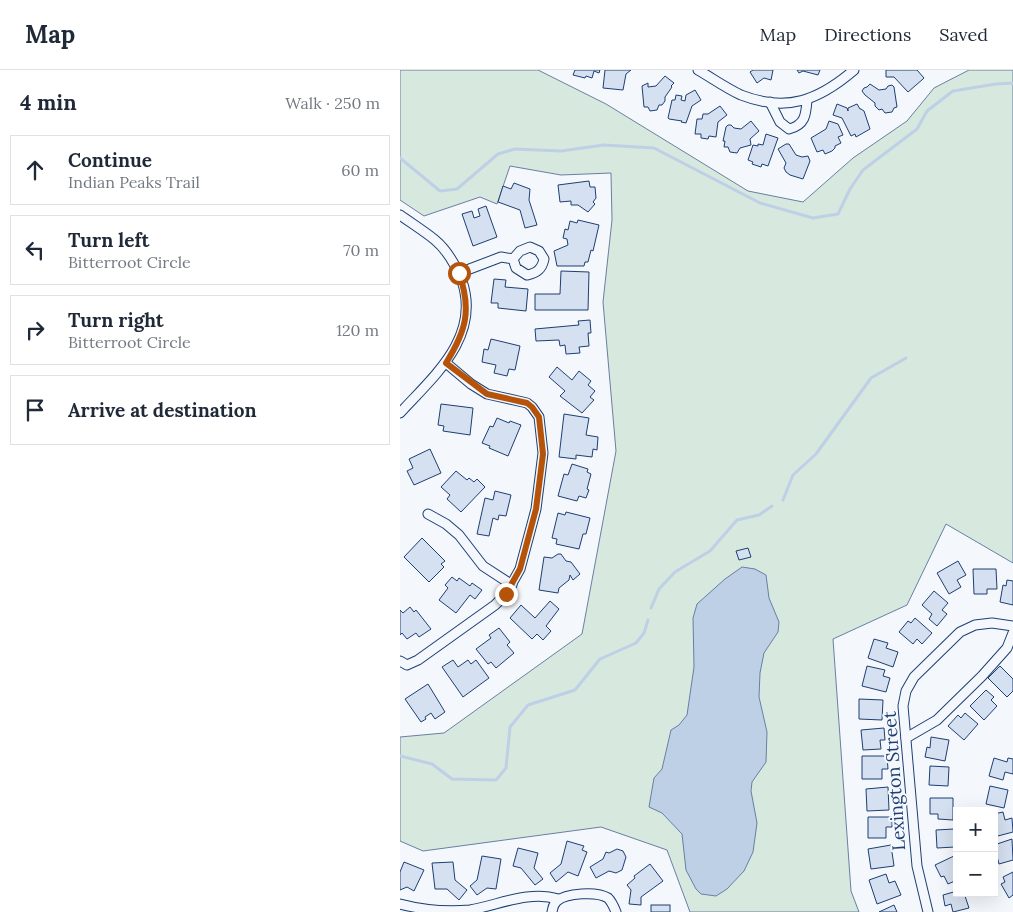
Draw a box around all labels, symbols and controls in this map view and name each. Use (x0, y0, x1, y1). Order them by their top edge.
text: Map (25, 19, 75, 50)
text: Map (760, 23, 796, 46)
text: Directions (824, 23, 911, 46)
text: Saved (939, 23, 988, 46)
text: 4 min (20, 89, 77, 116)
text: Walk · 250 m (285, 93, 380, 113)
text: Continue (68, 148, 152, 172)
icon: ahead (21, 156, 49, 184)
text: 60 m (341, 160, 379, 180)
text: Indian Peaks Trail (68, 172, 200, 192)
text: Turn left (68, 228, 149, 252)
icon: left (21, 236, 49, 264)
text: 70 m (343, 240, 379, 260)
text: Bitterroot Circle (68, 252, 191, 272)
route start (448, 262, 471, 285)
text: Turn right (68, 308, 164, 332)
icon: right (21, 316, 49, 344)
text: 120 m (336, 320, 379, 340)
text: Bitterroot Circle (68, 332, 191, 352)
icon: arrive (21, 396, 49, 424)
text: Arrive at destination (68, 398, 257, 422)
route end (495, 583, 518, 606)
street label: Lexington Street (878, 710, 910, 851)
map controls (953, 807, 998, 897)
button: + (953, 807, 998, 852)
button: − (953, 852, 998, 897)

